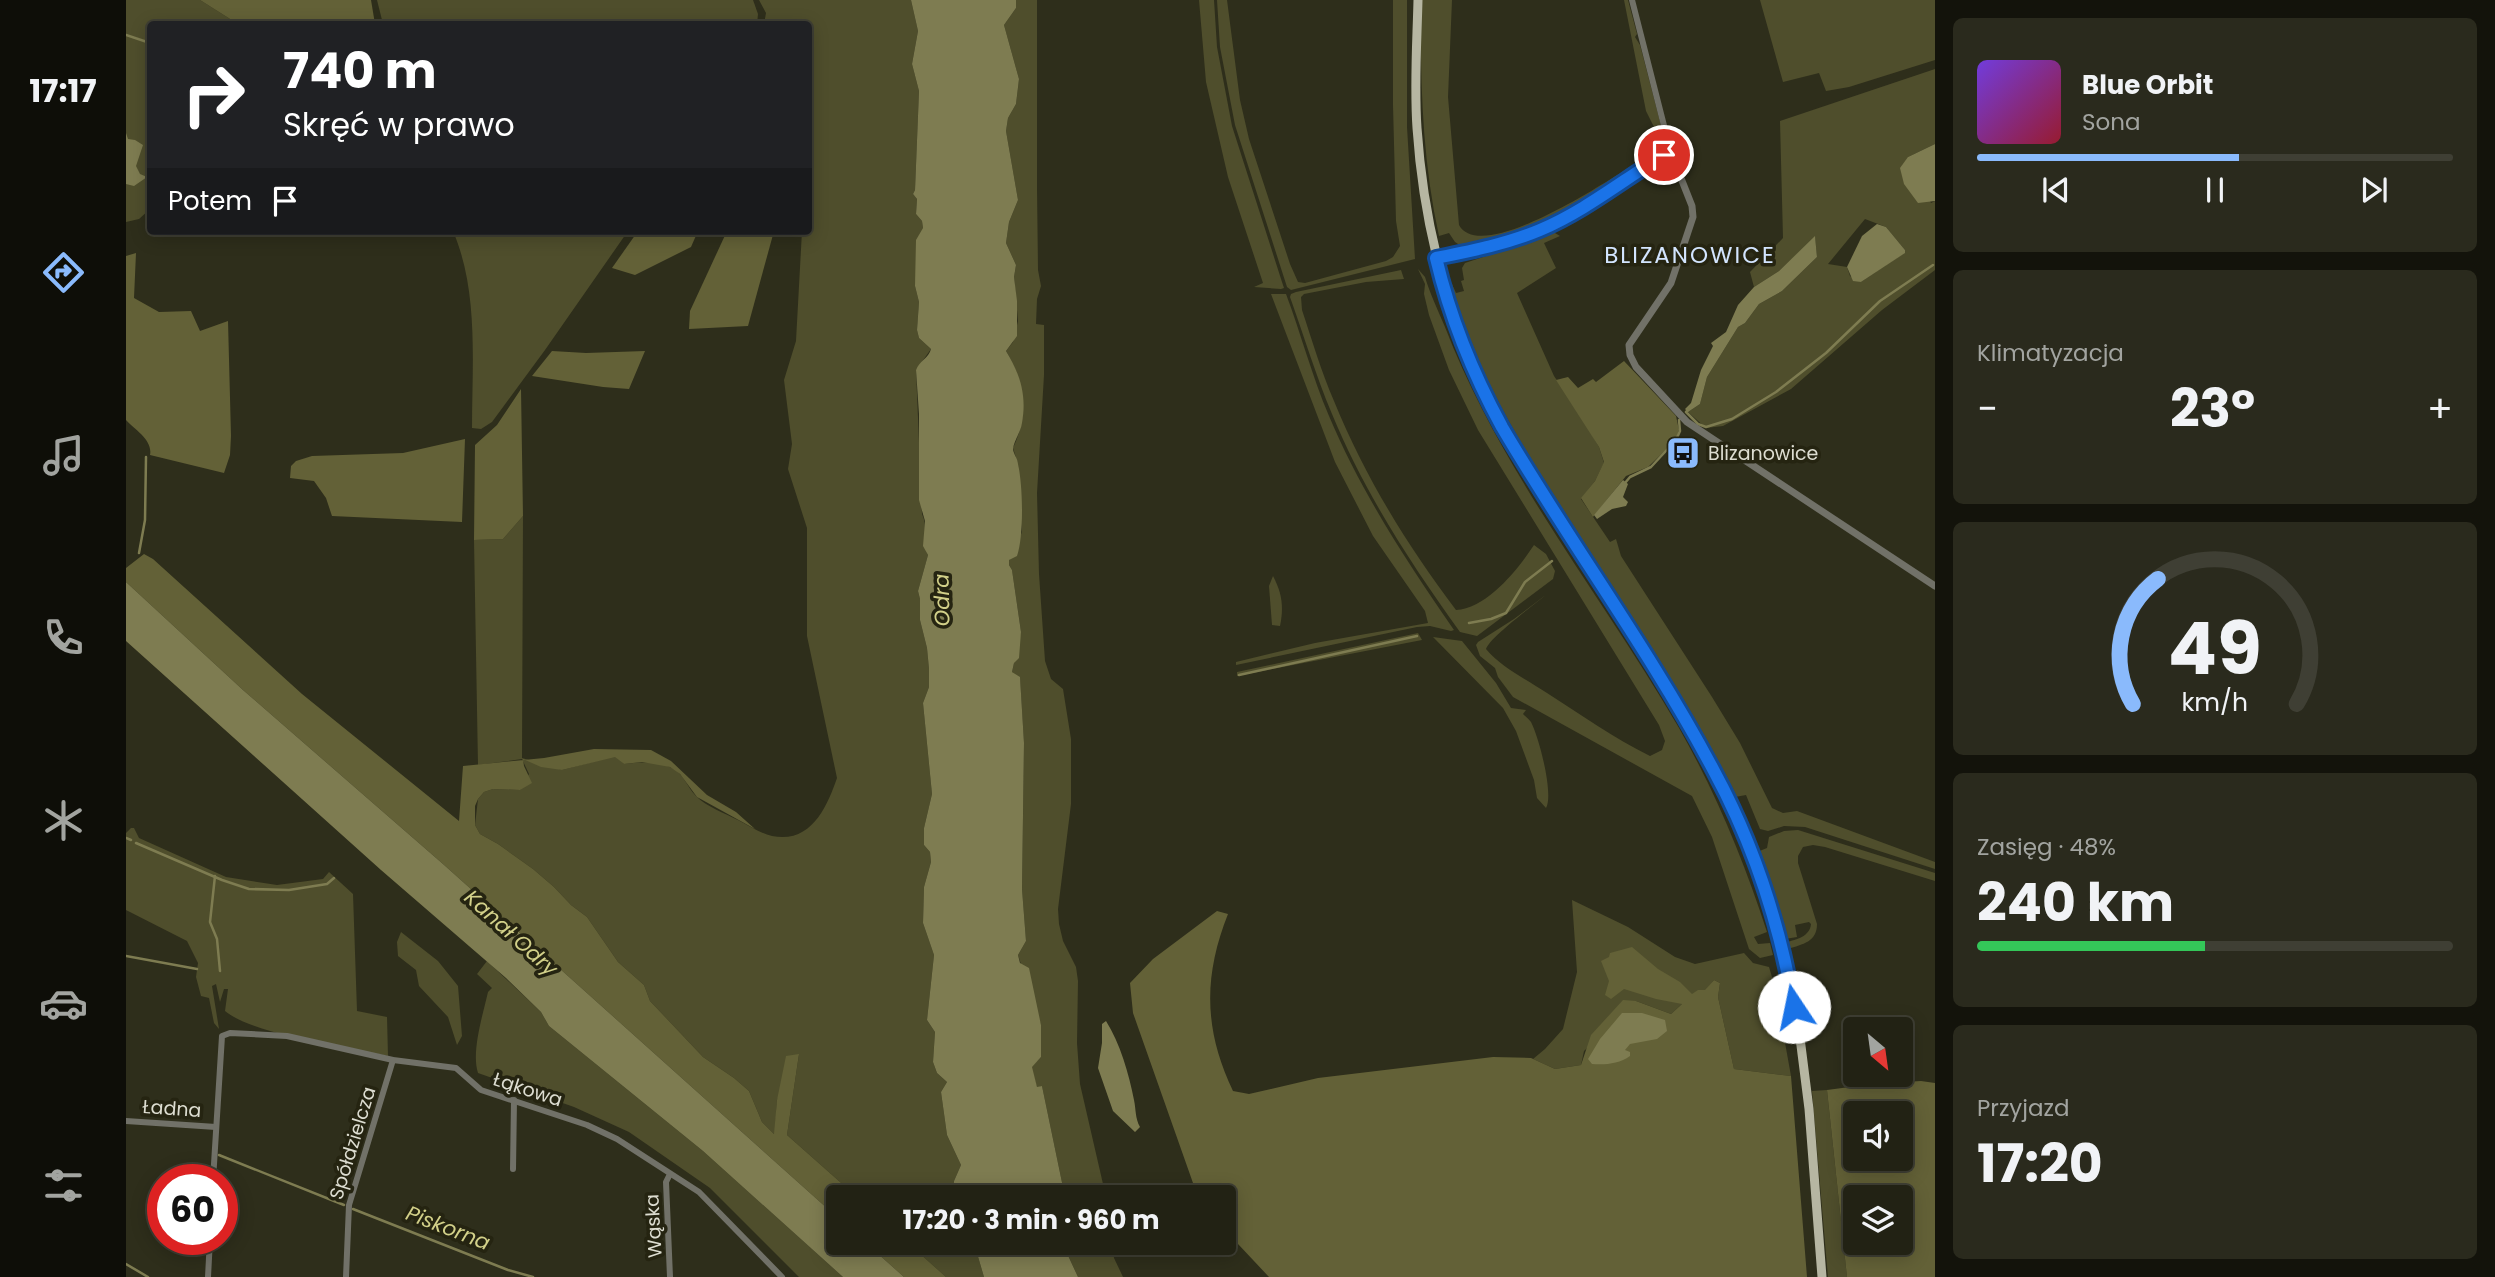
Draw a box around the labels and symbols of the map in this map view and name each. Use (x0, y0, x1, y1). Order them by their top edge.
pin (1634, 125, 1694, 185)
district label: BLIZANOWICE (1604, 239, 1776, 271)
bus stop icon: Blizanowice (1664, 434, 1702, 472)
place label: Blizanowice (1708, 440, 1818, 467)
water label: Odra (927, 573, 956, 627)
water label: Kanał Odry (458, 883, 565, 983)
position arrow (1757, 970, 1831, 1044)
north arrow (1843, 1017, 1913, 1087)
street label: Łąkowa (490, 1066, 566, 1113)
street label: Spółdzielcza (323, 1083, 382, 1203)
street label: Ładna (142, 1093, 202, 1124)
speed limit sign: 60 (147, 1164, 238, 1255)
street label: Wąska (638, 1193, 669, 1259)
water label: Piskorna (402, 1198, 494, 1257)

